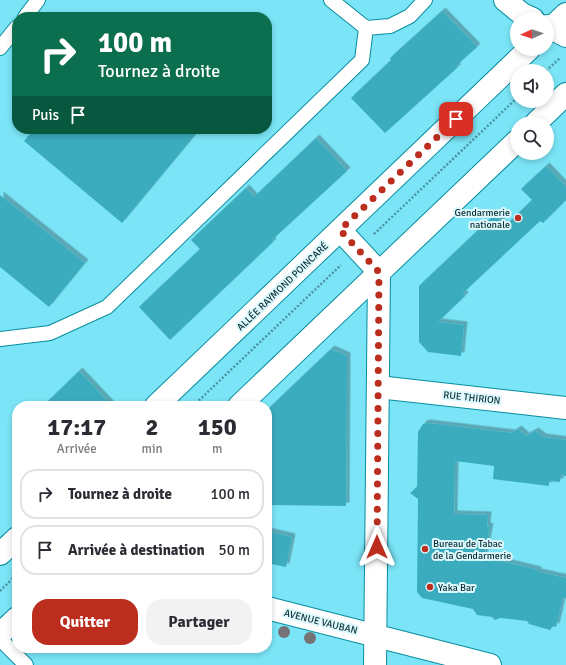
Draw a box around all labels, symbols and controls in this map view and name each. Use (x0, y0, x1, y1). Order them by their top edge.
north arrow (510, 12, 554, 56)
map controls (510, 12, 554, 160)
text: 100 m (98, 26, 172, 60)
icon: right (32, 28, 84, 80)
text: Tournez à droite (98, 60, 220, 82)
button: sound (510, 64, 554, 108)
pin (439, 102, 473, 136)
icon: arrive (67, 104, 89, 126)
text: Puis (32, 106, 59, 124)
icon: arrive (445, 108, 467, 130)
button: search (510, 116, 554, 160)
place label: Gendarmerie nationale (455, 207, 510, 231)
marker: Gendarmerie nationale (513, 213, 523, 223)
street label: ALLÉE RAYMOND POINCARÉ (234, 239, 331, 333)
street label: RUE THIRION (443, 389, 501, 407)
text: 17:17 (47, 412, 106, 442)
text: 2 (146, 412, 158, 442)
text: 150 (198, 412, 237, 442)
text: Arrivée (57, 441, 97, 457)
text: min (142, 441, 163, 457)
text: m (212, 441, 222, 457)
icon: right (34, 483, 56, 505)
text: Tournez à droite (68, 485, 172, 503)
text: 100 m (210, 485, 250, 503)
position arrow (356, 526, 398, 568)
place label: Bureau de Tabac de la Gendarmerie (433, 538, 511, 562)
icon: arrive (34, 539, 56, 561)
text: Arrivée à destination (68, 541, 205, 559)
text: 50 m (219, 541, 250, 559)
marker: Bureau de Tabac de la Gendarmerie (420, 544, 430, 554)
marker: Yaka Bar (425, 582, 435, 592)
place label: Yaka Bar (438, 582, 475, 594)
button: Quitter (32, 599, 138, 645)
button: Partager (146, 599, 252, 645)
street label: AVENUE VAUBAN (283, 607, 359, 637)

